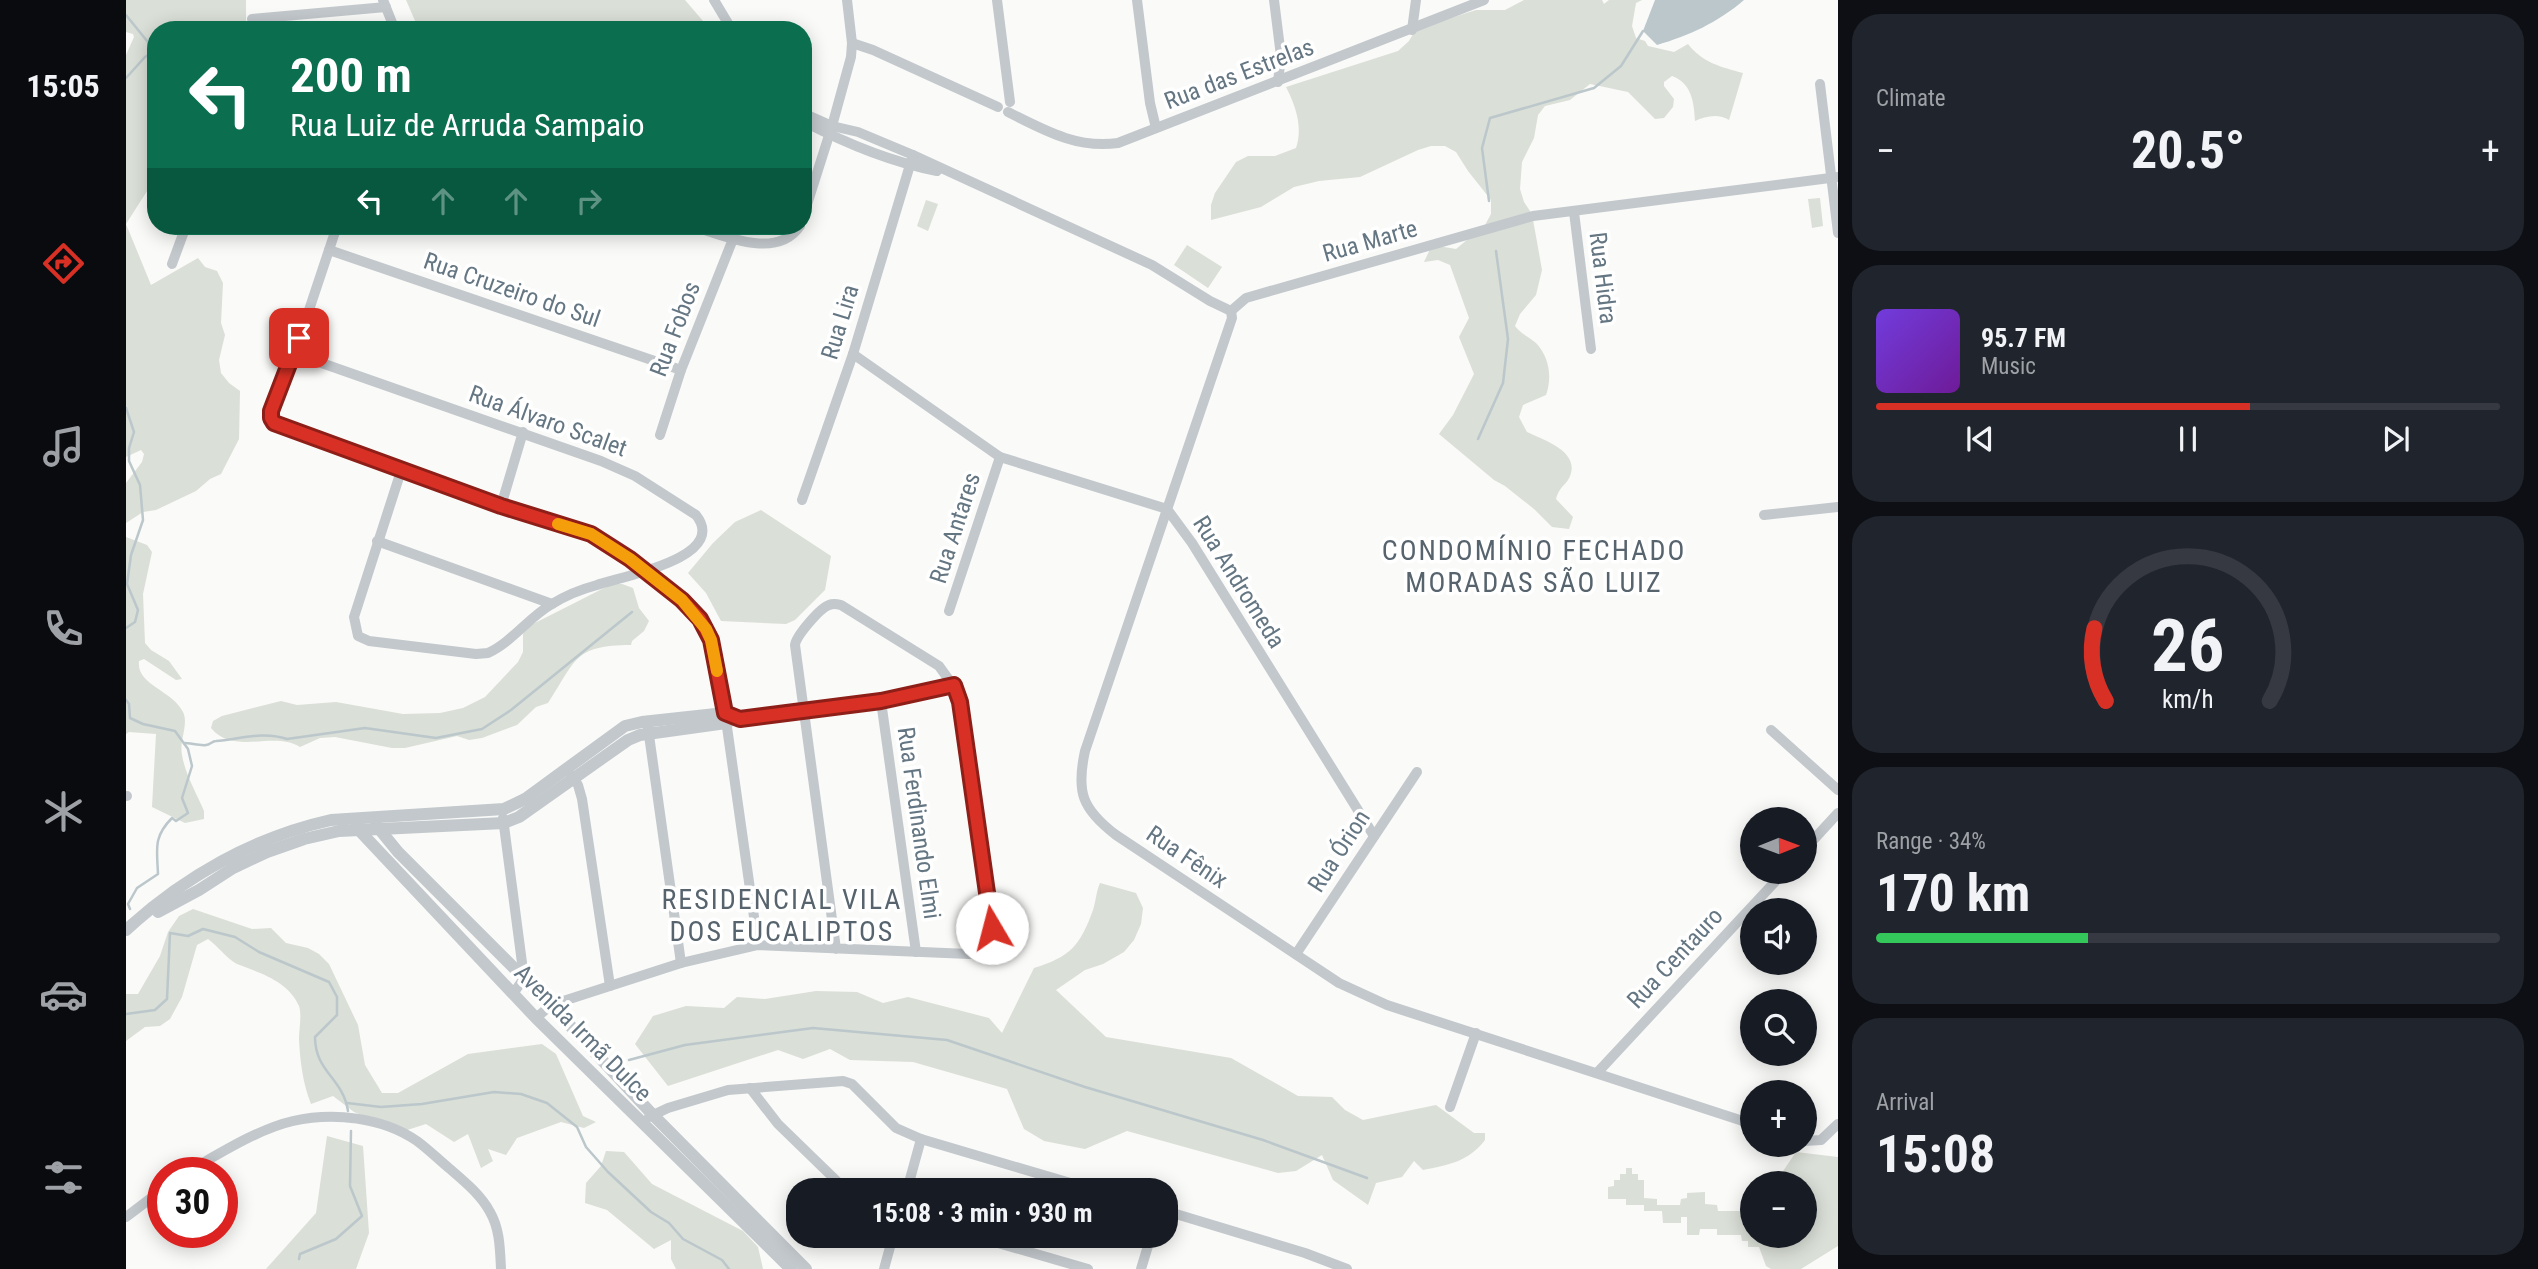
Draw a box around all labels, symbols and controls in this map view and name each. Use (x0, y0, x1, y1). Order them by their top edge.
street label: Rua das Estrelas (1160, 33, 1318, 115)
text: 200 m (290, 47, 412, 104)
icon: left (175, 49, 266, 140)
text: 15:05 (26, 67, 100, 105)
text: Climate (1876, 85, 1946, 112)
text: Rua Luiz de Arruda Sampaio (290, 106, 645, 144)
text: 20.5° (2131, 120, 2245, 181)
text: − (1876, 129, 1895, 173)
text: + (2481, 129, 2500, 173)
icon: left (351, 182, 389, 220)
icon: ahead (424, 182, 462, 220)
icon: ahead (497, 182, 535, 220)
icon: right (570, 182, 608, 220)
street label: Rua Marte (1319, 214, 1421, 268)
street label: Rua Hidra (1583, 231, 1623, 325)
icon: directions (39, 239, 88, 288)
street label: Rua Cruzeiro do Sul (420, 247, 604, 333)
street label: Rua Fobos (644, 278, 706, 380)
street label: Rua Lira (815, 281, 865, 363)
pin (269, 308, 329, 368)
icon: arrive (280, 319, 318, 357)
text: 95.7 FM (1981, 323, 2066, 353)
text: Music (1981, 353, 2036, 380)
street label: Rua Álvaro Scalet (465, 379, 631, 463)
icon: previous (1961, 420, 1999, 458)
icon: pause (2169, 420, 2207, 458)
icon: next (2377, 420, 2415, 458)
icon: music (39, 422, 88, 471)
street label: Rua Antares (924, 469, 986, 587)
street label: Rua Andromeda (1187, 511, 1291, 653)
district label: CONDOMÍNIO FECHADO MORADAS SÃO LUIZ (1382, 534, 1686, 599)
text: 26 (2151, 603, 2225, 689)
icon: phone (39, 604, 88, 653)
text: km/h (2162, 684, 2214, 713)
street label: Rua Ferdinando Elmi (892, 725, 946, 921)
icon: climate (39, 787, 88, 836)
street label: Rua Órion (1302, 805, 1376, 897)
north arrow (1740, 807, 1816, 884)
map controls (1740, 807, 1817, 1248)
street label: Rua Fênix (1141, 820, 1233, 894)
text: Range · 34% (1876, 828, 1986, 855)
text: 170 km (1876, 863, 2030, 924)
district label: RESIDENCIAL VILA DOS EUCALIPTOS (662, 883, 902, 948)
position arrow (955, 891, 1029, 965)
button: sound (1740, 898, 1817, 975)
street label: Rua Centauro (1621, 902, 1729, 1014)
street label: Avenida Irmã Dulce (509, 959, 657, 1107)
icon: car (39, 970, 88, 1019)
button: search (1740, 989, 1817, 1066)
button: + (1740, 1080, 1817, 1157)
text: Arrival (1876, 1089, 1935, 1116)
text: 15:08 (1876, 1124, 1995, 1185)
icon: filters (39, 1153, 88, 1202)
speed limit sign: 30 (147, 1157, 238, 1248)
button: − (1740, 1171, 1817, 1248)
text: 15:08 · 3 min · 930 m (872, 1198, 1092, 1228)

